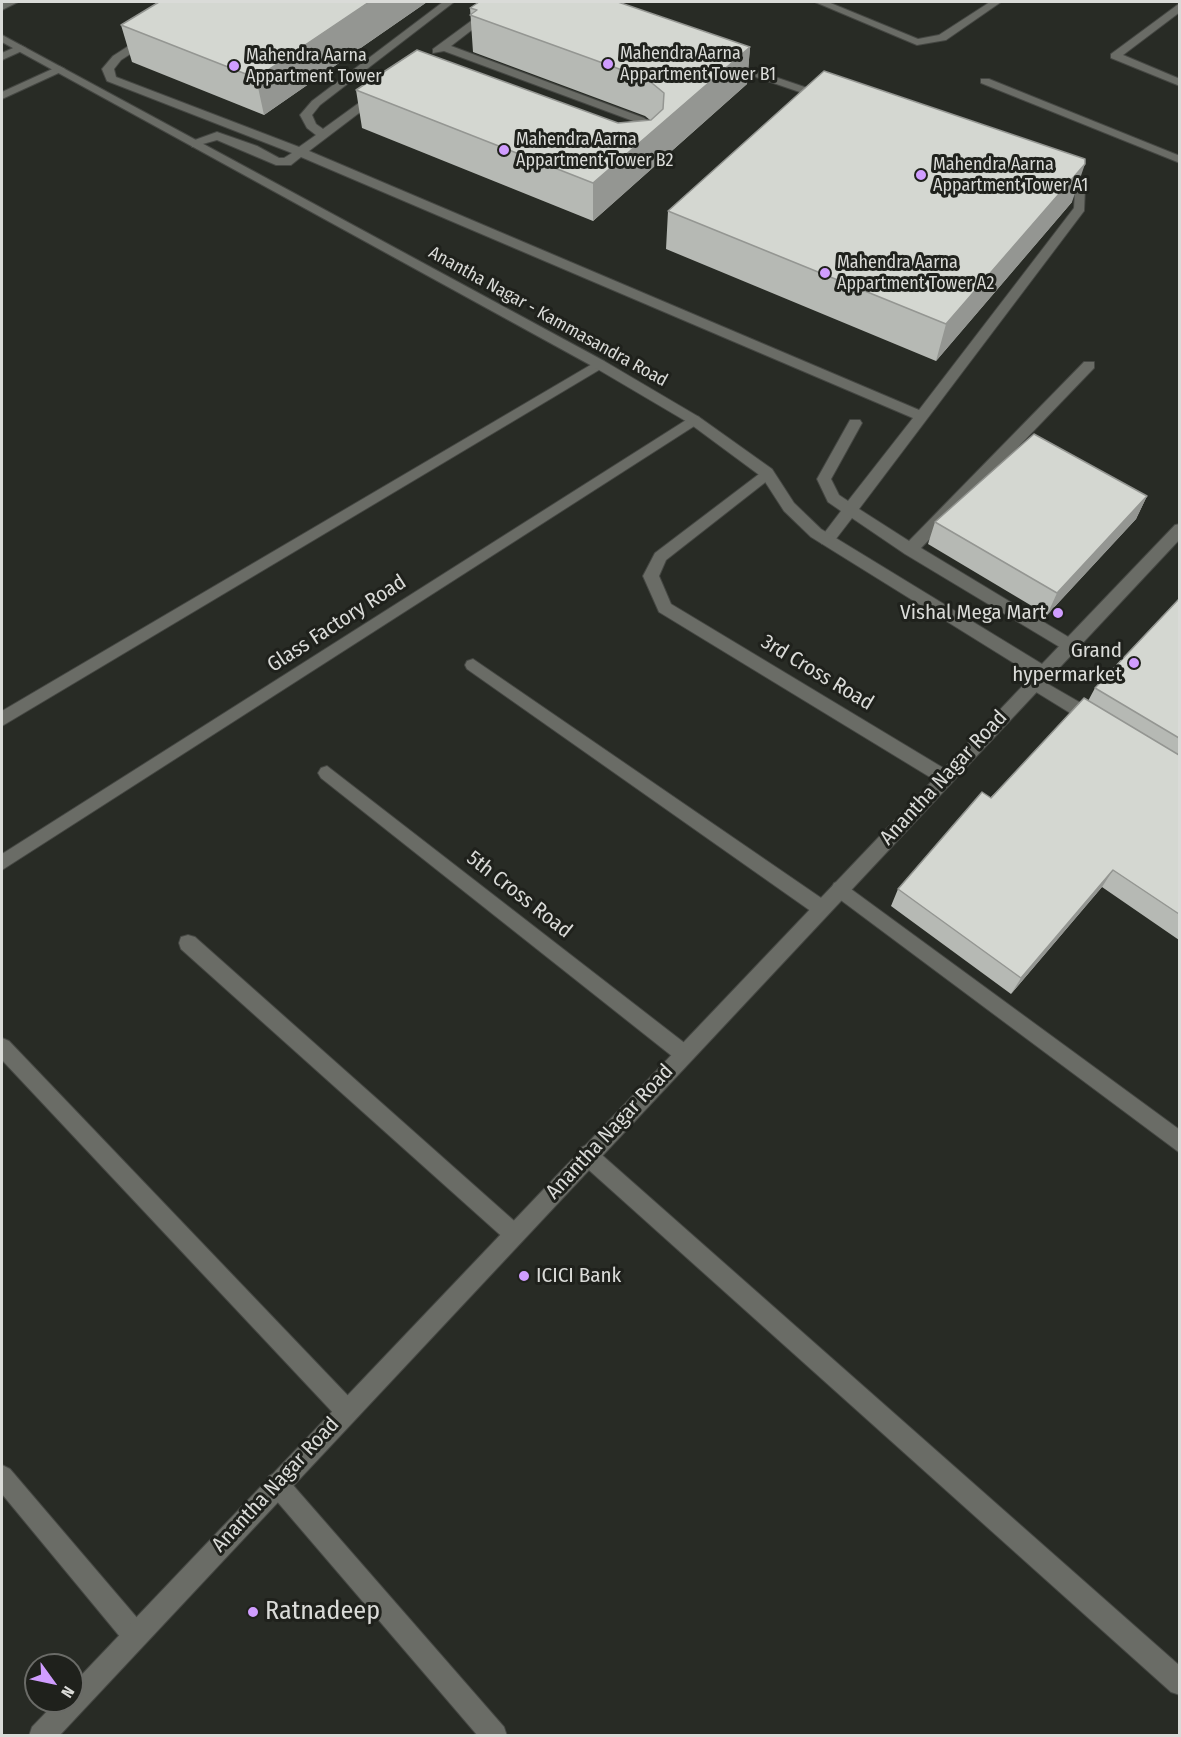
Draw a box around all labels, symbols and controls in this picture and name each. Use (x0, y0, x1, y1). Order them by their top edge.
place label: Mahendra Aarna Appartment Tower B1 (620, 43, 776, 86)
place label: Mahendra Aarna Appartment Tower (246, 45, 382, 88)
marker: Mahendra Aarna Appartment Tower B1 (601, 57, 615, 71)
marker: Mahendra Aarna Appartment Tower (227, 59, 241, 73)
place label: Mahendra Aarna Appartment Tower B2 (516, 129, 673, 172)
marker: Mahendra Aarna Appartment Tower B2 (497, 143, 511, 157)
place label: Mahendra Aarna Appartment Tower A1 (933, 154, 1088, 196)
marker: Mahendra Aarna Appartment Tower A1 (914, 168, 928, 182)
street label: Anantha Nagar - Kammasandra Road (425, 242, 671, 392)
place label: Mahendra Aarna Appartment Tower A2 (837, 252, 994, 294)
marker: Mahendra Aarna Appartment Tower A2 (818, 266, 832, 280)
street label: Glass Factory Road (263, 570, 411, 678)
place label: Vishal Mega Mart (900, 600, 1046, 626)
marker: Vishal Mega Mart (1051, 606, 1065, 620)
street label: 3rd Cross Road (756, 630, 878, 716)
place label: Grand hypermarket (1012, 638, 1122, 688)
marker: Grand hypermarket (1127, 656, 1141, 670)
street label: Anantha Nagar Road (875, 705, 1013, 851)
street label: 5th Cross Road (461, 846, 577, 944)
street label: Anantha Nagar Road (541, 1059, 679, 1205)
place label: ICICI Bank (536, 1263, 621, 1289)
marker: ICICI Bank (517, 1269, 531, 1283)
street label: Anantha Nagar Road (207, 1412, 345, 1558)
place label: Ratnadeep (265, 1596, 380, 1628)
marker: Ratnadeep (246, 1605, 260, 1619)
north arrow (24, 1653, 84, 1713)
text: N (57, 1683, 78, 1701)

